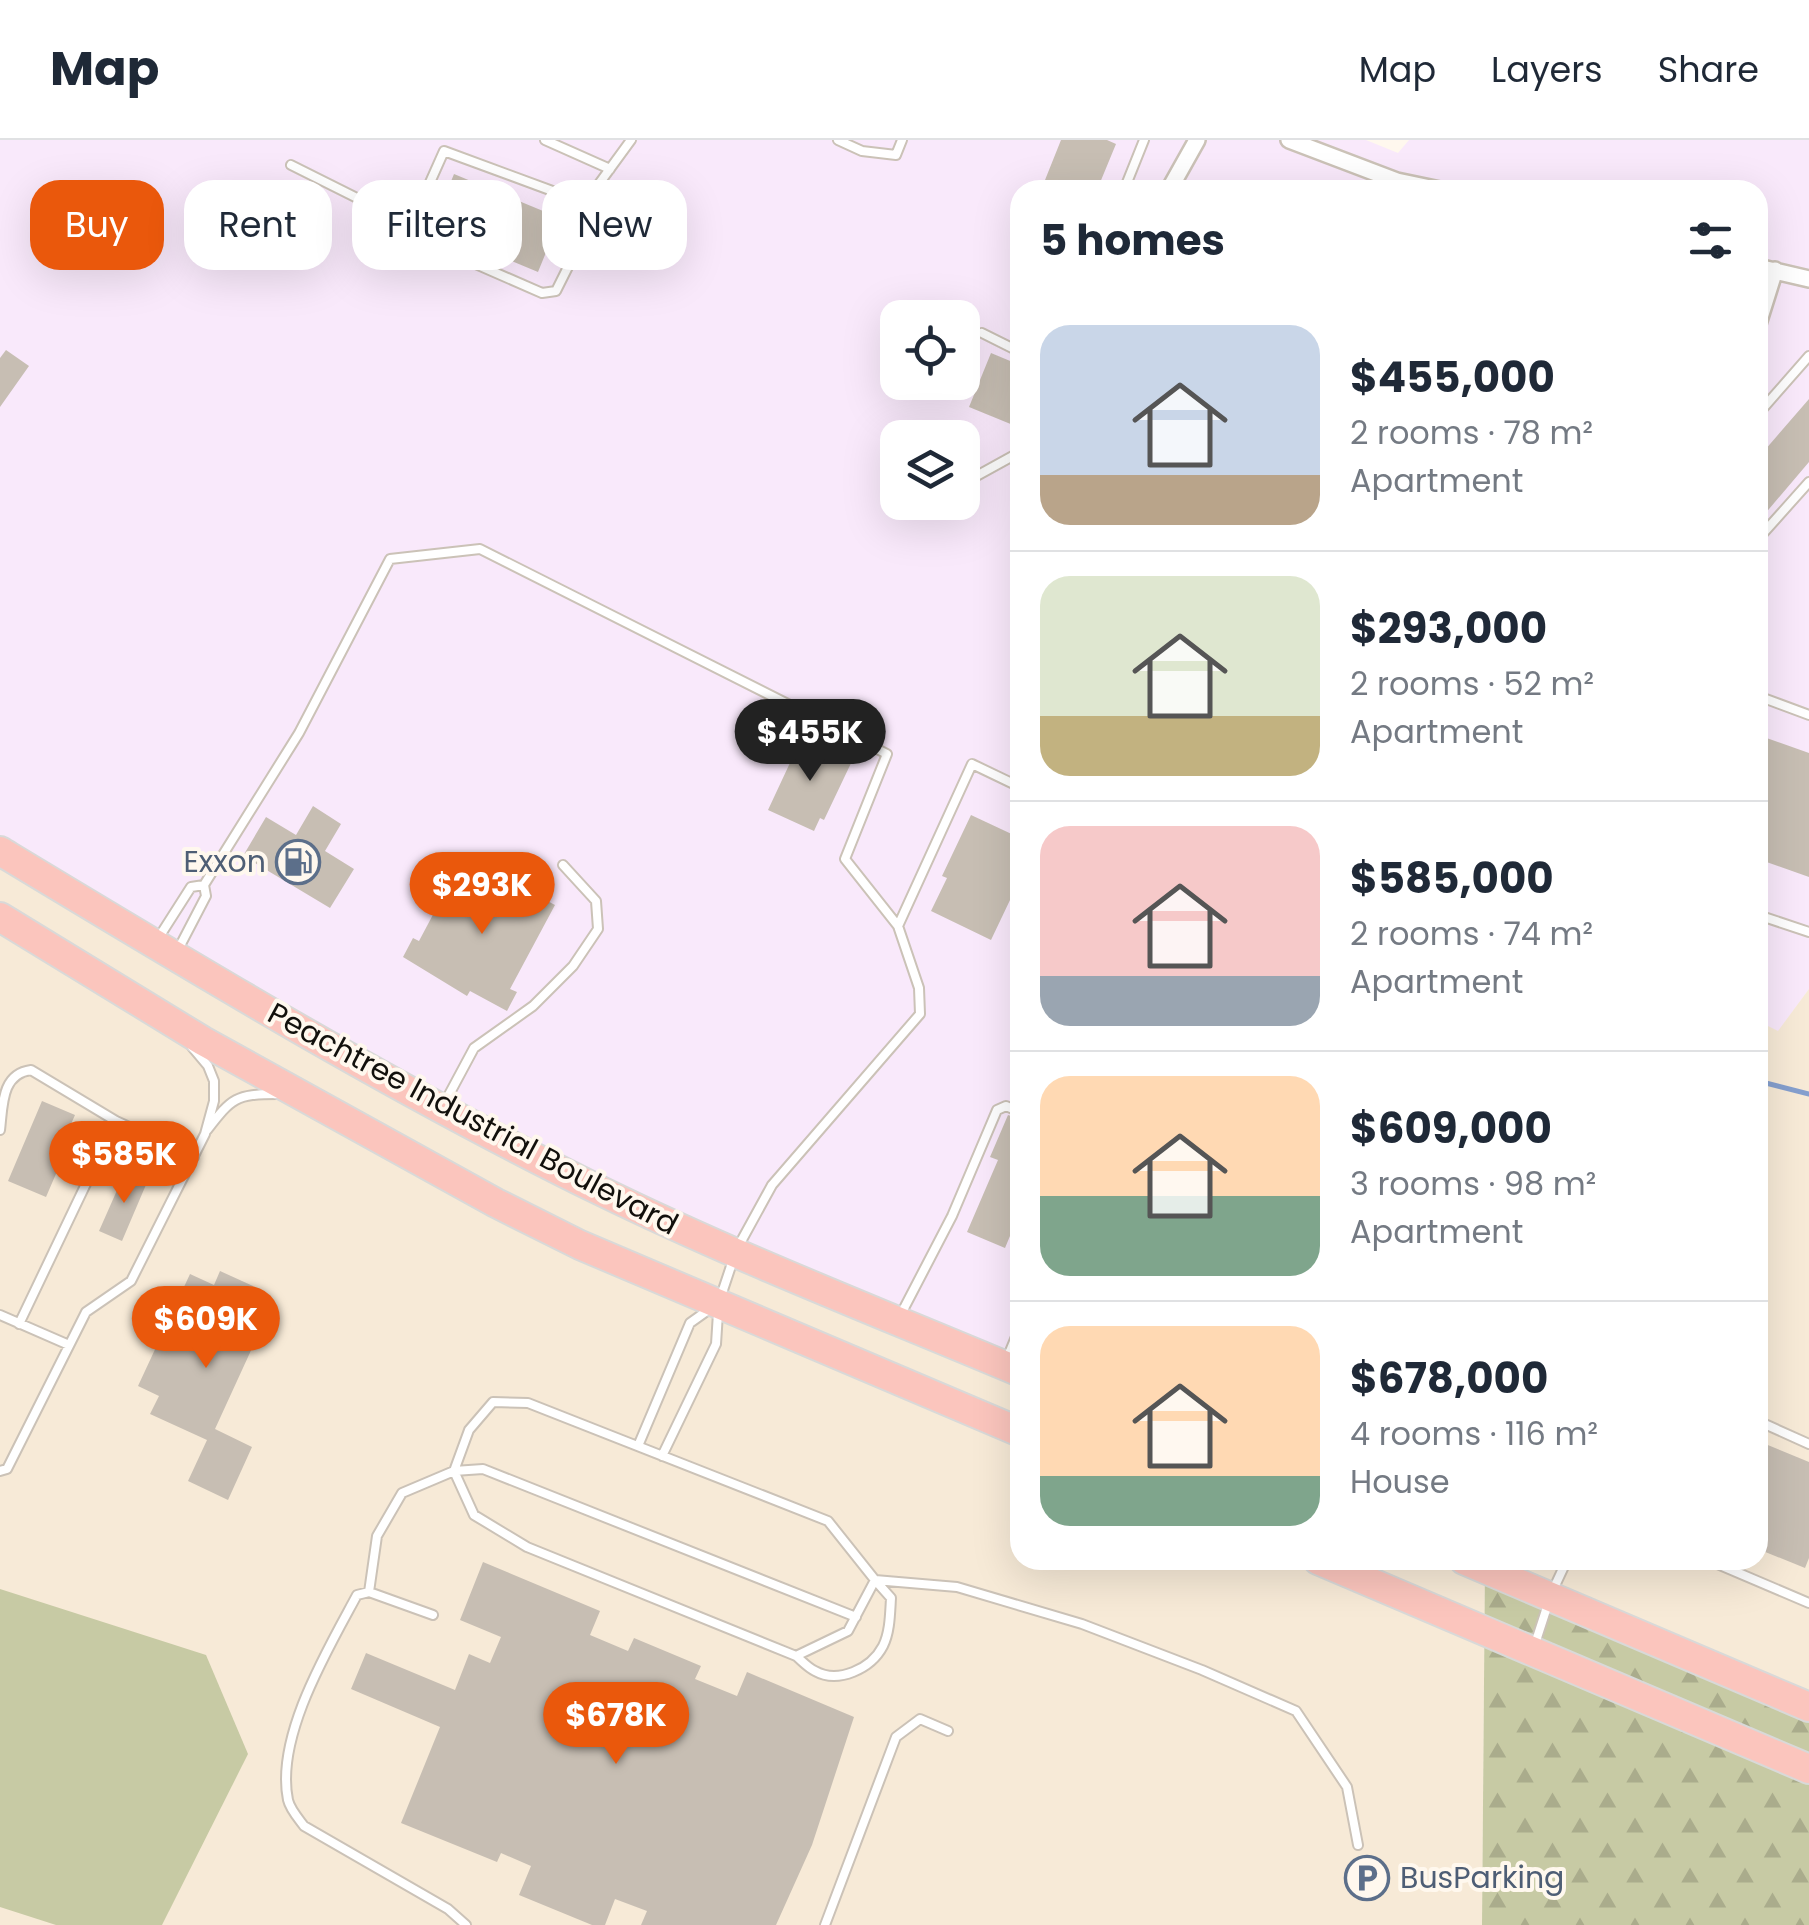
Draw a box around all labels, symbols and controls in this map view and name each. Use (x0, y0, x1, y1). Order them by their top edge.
text: Map (50, 35, 159, 102)
text: Map (1359, 45, 1436, 94)
text: Layers (1491, 45, 1603, 94)
text: Share (1658, 45, 1759, 94)
chip: Buy (30, 180, 164, 270)
chip: Rent (184, 180, 332, 270)
chip: Filters (352, 180, 522, 270)
chip: New (542, 180, 687, 270)
text: 5 homes (1040, 211, 1225, 270)
icon: filters (1683, 213, 1738, 268)
map controls (880, 300, 980, 520)
button: locate (880, 300, 980, 400)
text: $455,000 (1350, 348, 1555, 407)
icon: home (1120, 365, 1240, 485)
text: 2 rooms · 78 m² (1350, 410, 1593, 455)
button: layers (880, 420, 980, 520)
text: Apartment (1350, 458, 1523, 503)
text: $293,000 (1350, 599, 1547, 658)
icon: home (1120, 616, 1240, 736)
text: 2 rooms · 52 m² (1350, 661, 1594, 706)
pin: $455K (740, 699, 880, 784)
text: $455K (757, 709, 863, 754)
text: Apartment (1350, 709, 1523, 754)
fuel station icon: Exxon (275, 839, 321, 885)
place label: Exxon (183, 840, 266, 883)
text: $585,000 (1350, 849, 1554, 908)
pin: $293K (412, 852, 552, 937)
text: $293K (432, 862, 532, 907)
icon: home (1120, 866, 1240, 986)
text: 2 rooms · 74 m² (1350, 911, 1593, 956)
text: Apartment (1350, 959, 1523, 1004)
street label: Peachtree Industrial Boulevard (260, 992, 686, 1245)
text: $609,000 (1350, 1099, 1552, 1158)
icon: home (1120, 1116, 1240, 1236)
pin: $585K (54, 1121, 194, 1206)
text: $585K (71, 1131, 177, 1176)
text: 3 rooms · 98 m² (1350, 1161, 1596, 1206)
text: Apartment (1350, 1209, 1523, 1254)
pin: $609K (136, 1286, 276, 1371)
text: $609K (154, 1296, 258, 1341)
text: $678,000 (1350, 1349, 1548, 1408)
icon: home (1120, 1366, 1240, 1486)
text: 4 rooms · 116 m² (1350, 1411, 1598, 1456)
text: House (1350, 1459, 1450, 1504)
pin: $678K (546, 1682, 686, 1767)
text: $678K (565, 1692, 667, 1737)
parking icon: BusParking (1344, 1855, 1390, 1901)
place label: BusParking (1400, 1856, 1564, 1899)

